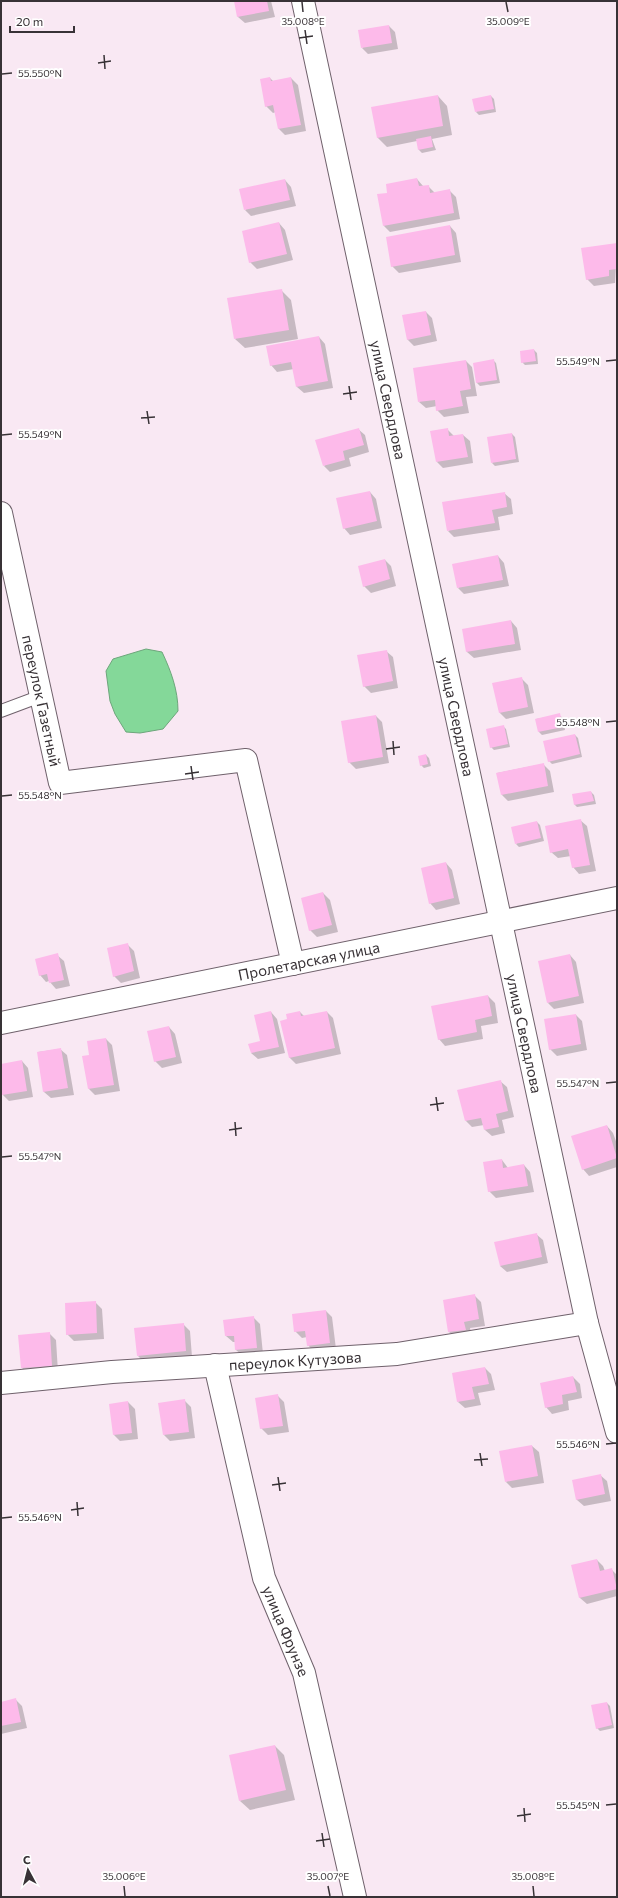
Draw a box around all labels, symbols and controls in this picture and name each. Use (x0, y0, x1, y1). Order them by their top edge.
scale bar (10, 8, 74, 34)
text: 20 m (16, 14, 43, 28)
text: 35.008°E (281, 15, 325, 27)
text: 35.009°E (486, 15, 530, 27)
text: 55.550°N (18, 67, 62, 79)
street label: улица Свердлова (367, 339, 410, 461)
text: 55.549°N (556, 355, 600, 367)
text: 55.549°N (18, 428, 62, 440)
street label: переулок Газетный (19, 633, 65, 768)
street label: улица Свердлова (435, 655, 478, 778)
text: 55.548°N (556, 716, 600, 728)
text: 55.548°N (18, 789, 62, 801)
street label: Пролетарская улица (236, 937, 381, 984)
street label: улица Свердлова (503, 972, 546, 1095)
text: 55.547°N (557, 1077, 599, 1089)
text: 55.547°N (19, 1150, 61, 1162)
street label: переулок Кутузова (228, 1347, 362, 1374)
text: 55.546°N (556, 1438, 600, 1450)
text: 55.546°N (18, 1511, 62, 1523)
street label: улица Фрунзе (259, 1583, 313, 1679)
text: 55.545°N (556, 1799, 600, 1811)
north arrow (8, 1850, 48, 1890)
text: С (22, 1853, 32, 1866)
text: 35.006°E (102, 1870, 146, 1882)
text: 35.007°E (307, 1870, 349, 1882)
text: 35.008°E (511, 1870, 555, 1882)

